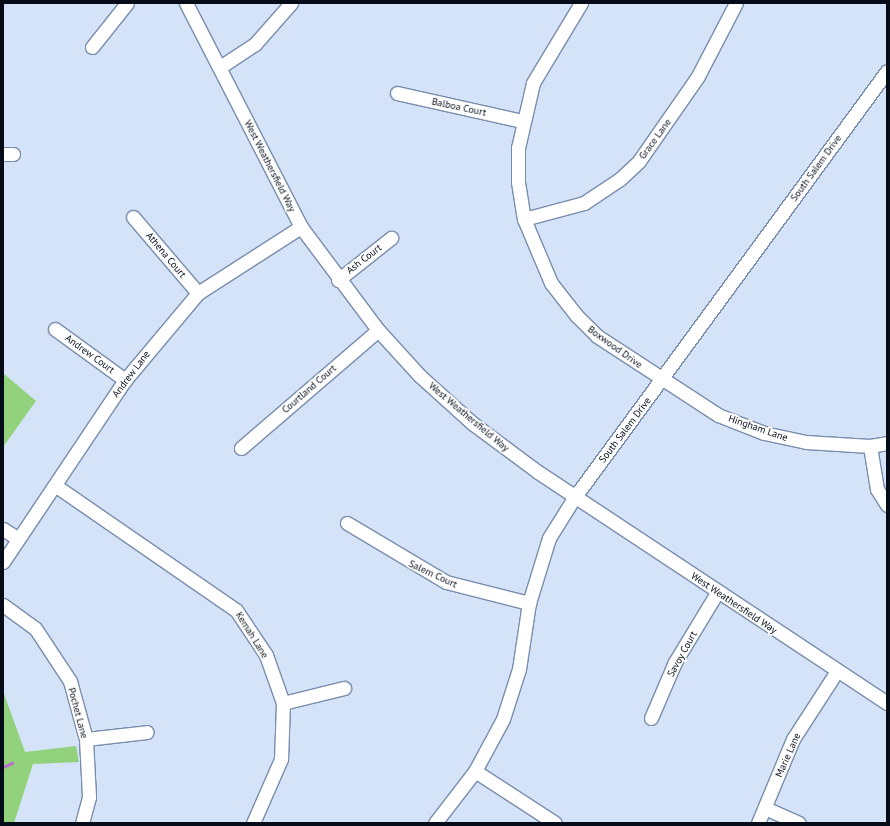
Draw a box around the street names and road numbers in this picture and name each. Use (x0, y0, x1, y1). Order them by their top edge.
street label: Balboa Court (431, 95, 487, 119)
street label: Grace Lane (636, 116, 674, 162)
street label: West Weathersfield Way (242, 118, 298, 214)
street label: South Salem Drive (788, 132, 844, 204)
street label: Athena Court (143, 230, 189, 280)
street label: Ash Court (344, 242, 384, 276)
street label: Boxwood Drive (585, 323, 645, 371)
street label: Andrew Court (63, 332, 117, 376)
street label: Andrew Lane (109, 348, 153, 400)
street label: Courtland Court (279, 362, 339, 416)
street label: West Weathersfield Way (426, 380, 512, 454)
street label: South Salem Drive (596, 395, 654, 465)
street label: Hingham Lane (727, 412, 789, 444)
street label: Salem Court (407, 558, 459, 590)
street label: West Weathersfield Way (689, 570, 779, 636)
street label: Kemah Lane (233, 610, 271, 660)
street label: Savoy Court (664, 629, 700, 679)
street label: Pochet Lane (65, 686, 91, 740)
street label: Marie Lane (773, 731, 803, 779)

